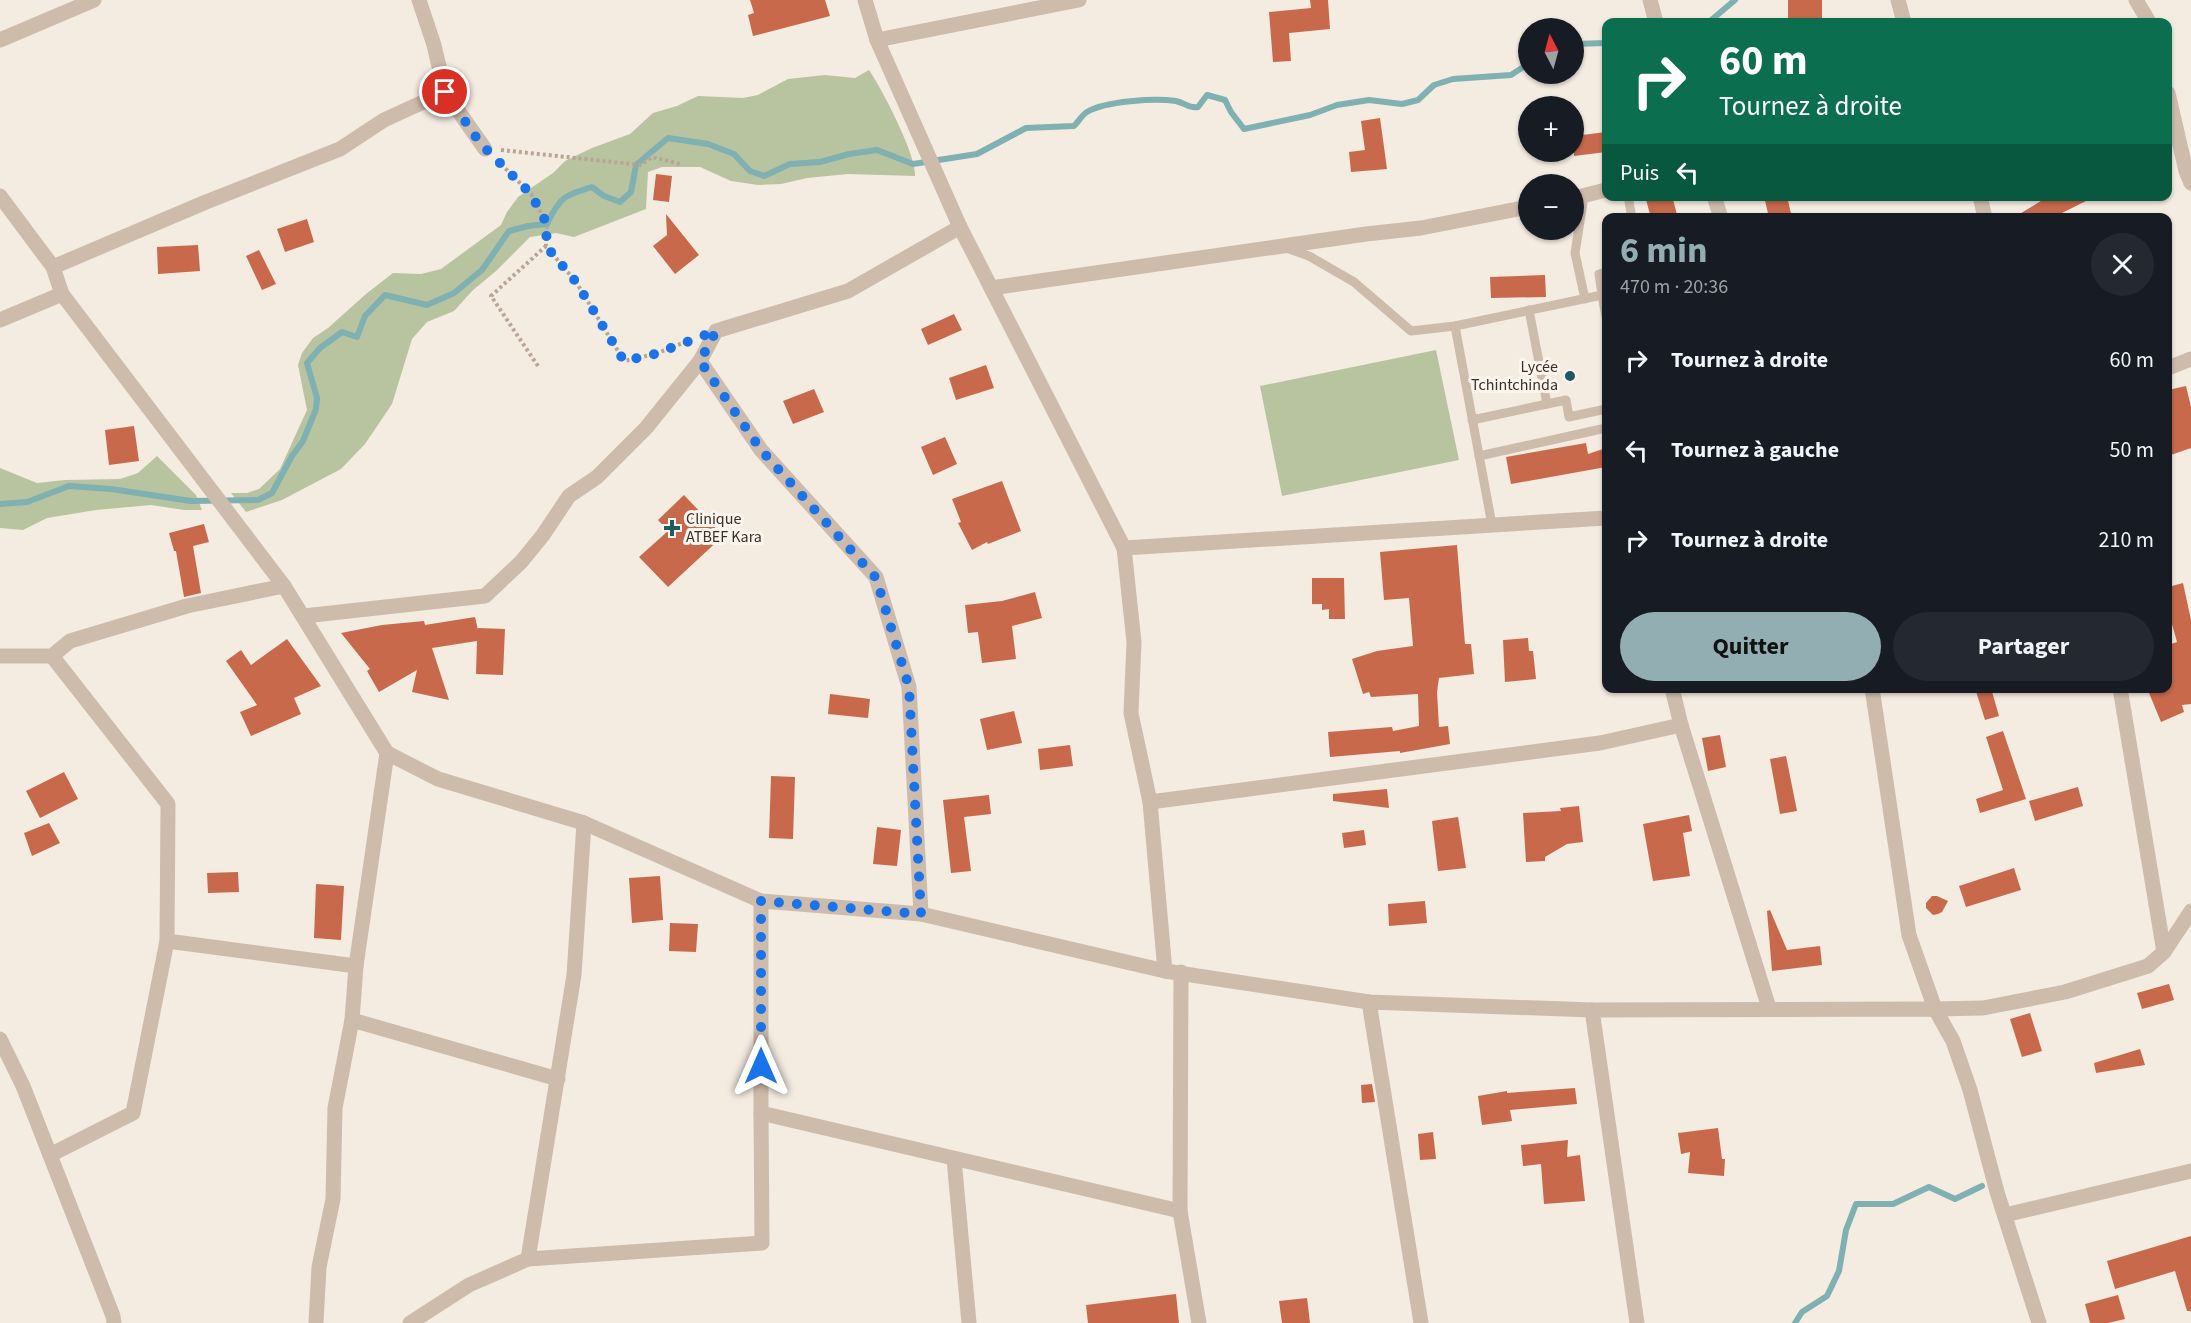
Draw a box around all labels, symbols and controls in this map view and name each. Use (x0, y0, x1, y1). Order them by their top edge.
north arrow (1518, 18, 1584, 84)
map controls (1518, 18, 1584, 240)
text: 60 m (1719, 31, 1808, 91)
icon: right (1620, 42, 1698, 120)
pin (419, 66, 470, 117)
icon: arrive (428, 75, 461, 108)
text: Tournez à droite (1719, 87, 1902, 126)
button: + (1518, 96, 1584, 162)
icon: left (1671, 156, 1704, 189)
text: Puis (1620, 157, 1659, 189)
button: − (1518, 174, 1584, 240)
text: 6 min (1620, 225, 1708, 276)
button: close (2091, 233, 2154, 296)
text: 470 m · 20:36 (1620, 273, 1728, 301)
icon: right (1620, 344, 1653, 377)
text: Tournez à droite (1671, 344, 1828, 376)
text: 60 m (2109, 344, 2154, 376)
place label: Lycée Tchintchinda (1471, 356, 1558, 396)
marker: Lycée Tchintchinda (1563, 369, 1577, 383)
icon: left (1620, 434, 1653, 467)
text: Tournez à gauche (1671, 434, 1839, 466)
text: 50 m (2109, 434, 2154, 466)
place label: Clinique ATBEF Kara (686, 508, 762, 548)
marker: Clinique ATBEF Kara (663, 519, 681, 537)
icon: right (1620, 524, 1653, 557)
text: Tournez à droite (1671, 524, 1828, 556)
text: 210 m (2099, 524, 2154, 556)
button: Quitter (1620, 612, 1881, 681)
button: Partager (1893, 612, 2154, 681)
position arrow (729, 1034, 793, 1098)

